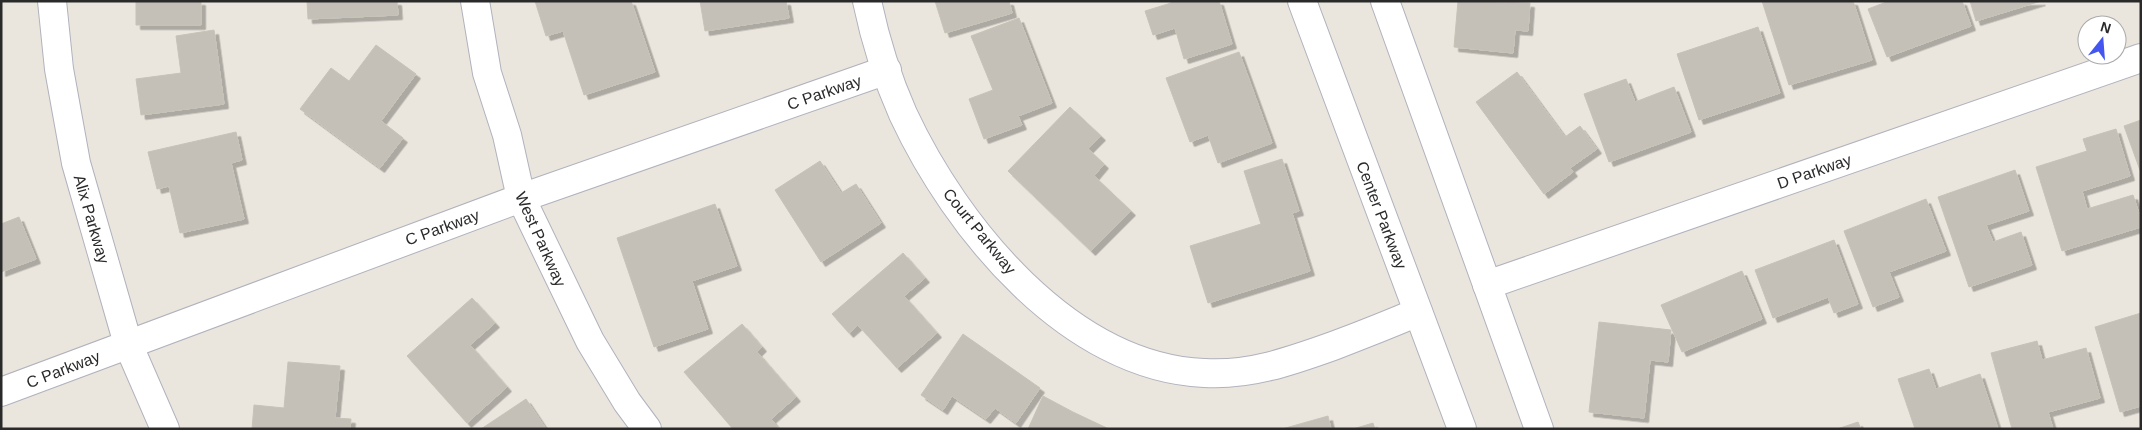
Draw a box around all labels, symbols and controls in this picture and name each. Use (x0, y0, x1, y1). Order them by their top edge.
north arrow (2077, 15, 2127, 65)
text: N (2099, 18, 2113, 37)
street label: C Parkway (785, 72, 864, 113)
street label: D Parkway (1775, 151, 1854, 192)
street label: Center Parkway (1353, 159, 1410, 271)
street label: Alix Parkway (71, 173, 112, 265)
street label: Court Parkway (940, 185, 1019, 277)
street label: West Parkway (512, 189, 569, 289)
street label: C Parkway (403, 206, 481, 249)
street label: C Parkway (24, 348, 102, 391)

